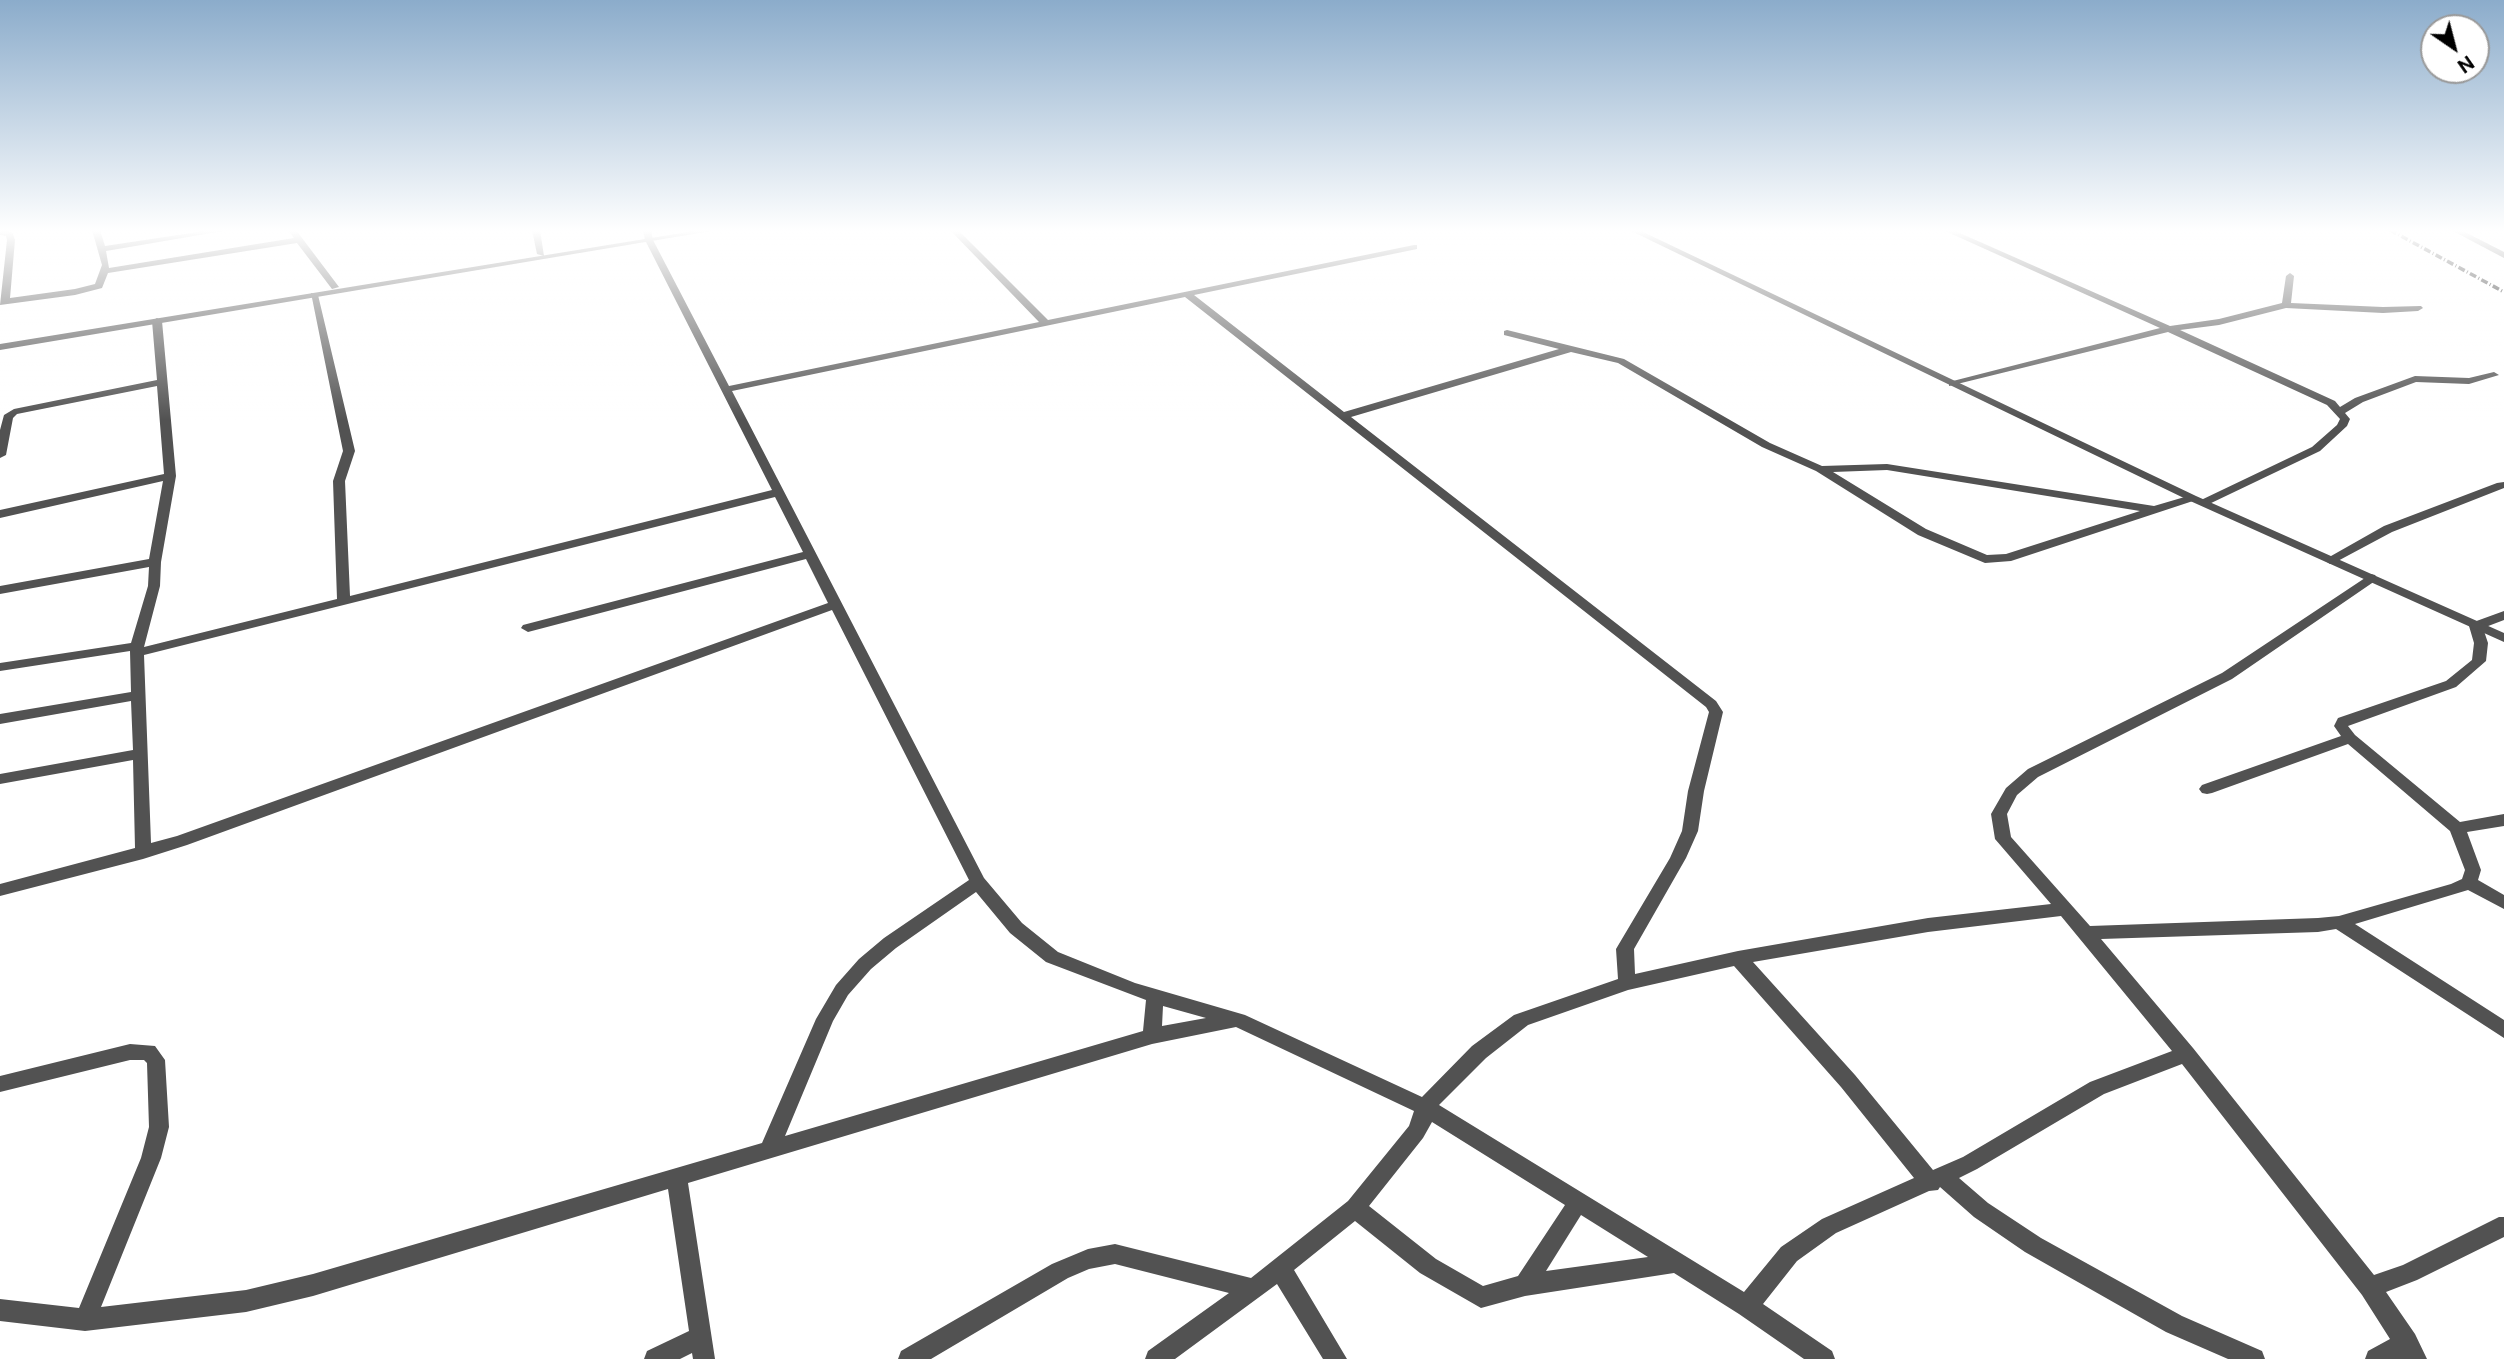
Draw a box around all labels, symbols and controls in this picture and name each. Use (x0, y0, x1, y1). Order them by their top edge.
north arrow (2420, 14, 2490, 84)
text: N (2454, 51, 2478, 78)

